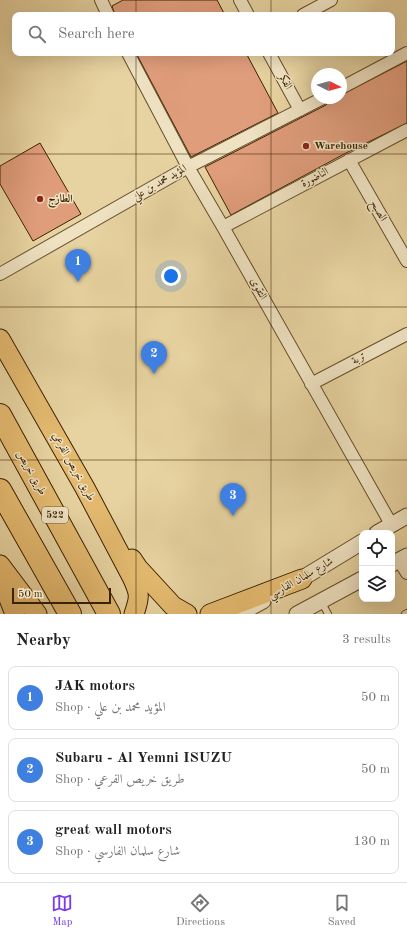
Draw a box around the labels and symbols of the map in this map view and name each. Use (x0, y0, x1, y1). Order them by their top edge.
north arrow (311, 68, 347, 104)
street label: الفكر (276, 71, 295, 92)
marker: Warehouse (301, 141, 311, 151)
place label: Warehouse (314, 141, 368, 152)
street label: المؤيد محمد بن علي (131, 163, 191, 206)
street label: الناضورة (299, 166, 331, 190)
place label: الطازج (48, 193, 73, 208)
marker: الطازج (35, 194, 45, 204)
street label: الصبح (364, 199, 388, 225)
pin: 1 (65, 249, 91, 282)
your location (161, 266, 181, 286)
street label: التقوى (248, 276, 268, 302)
pin: 2 (141, 341, 167, 374)
street label: تربة (350, 351, 368, 367)
street label: طريق خريص الفرعي (48, 431, 96, 504)
street label: طريق خريص (13, 449, 48, 498)
pin: 3 (220, 483, 246, 516)
road number: 522 (42, 507, 68, 523)
street label: شارع سلمان الفارسي (267, 556, 337, 605)
scale bar (12, 586, 111, 605)

